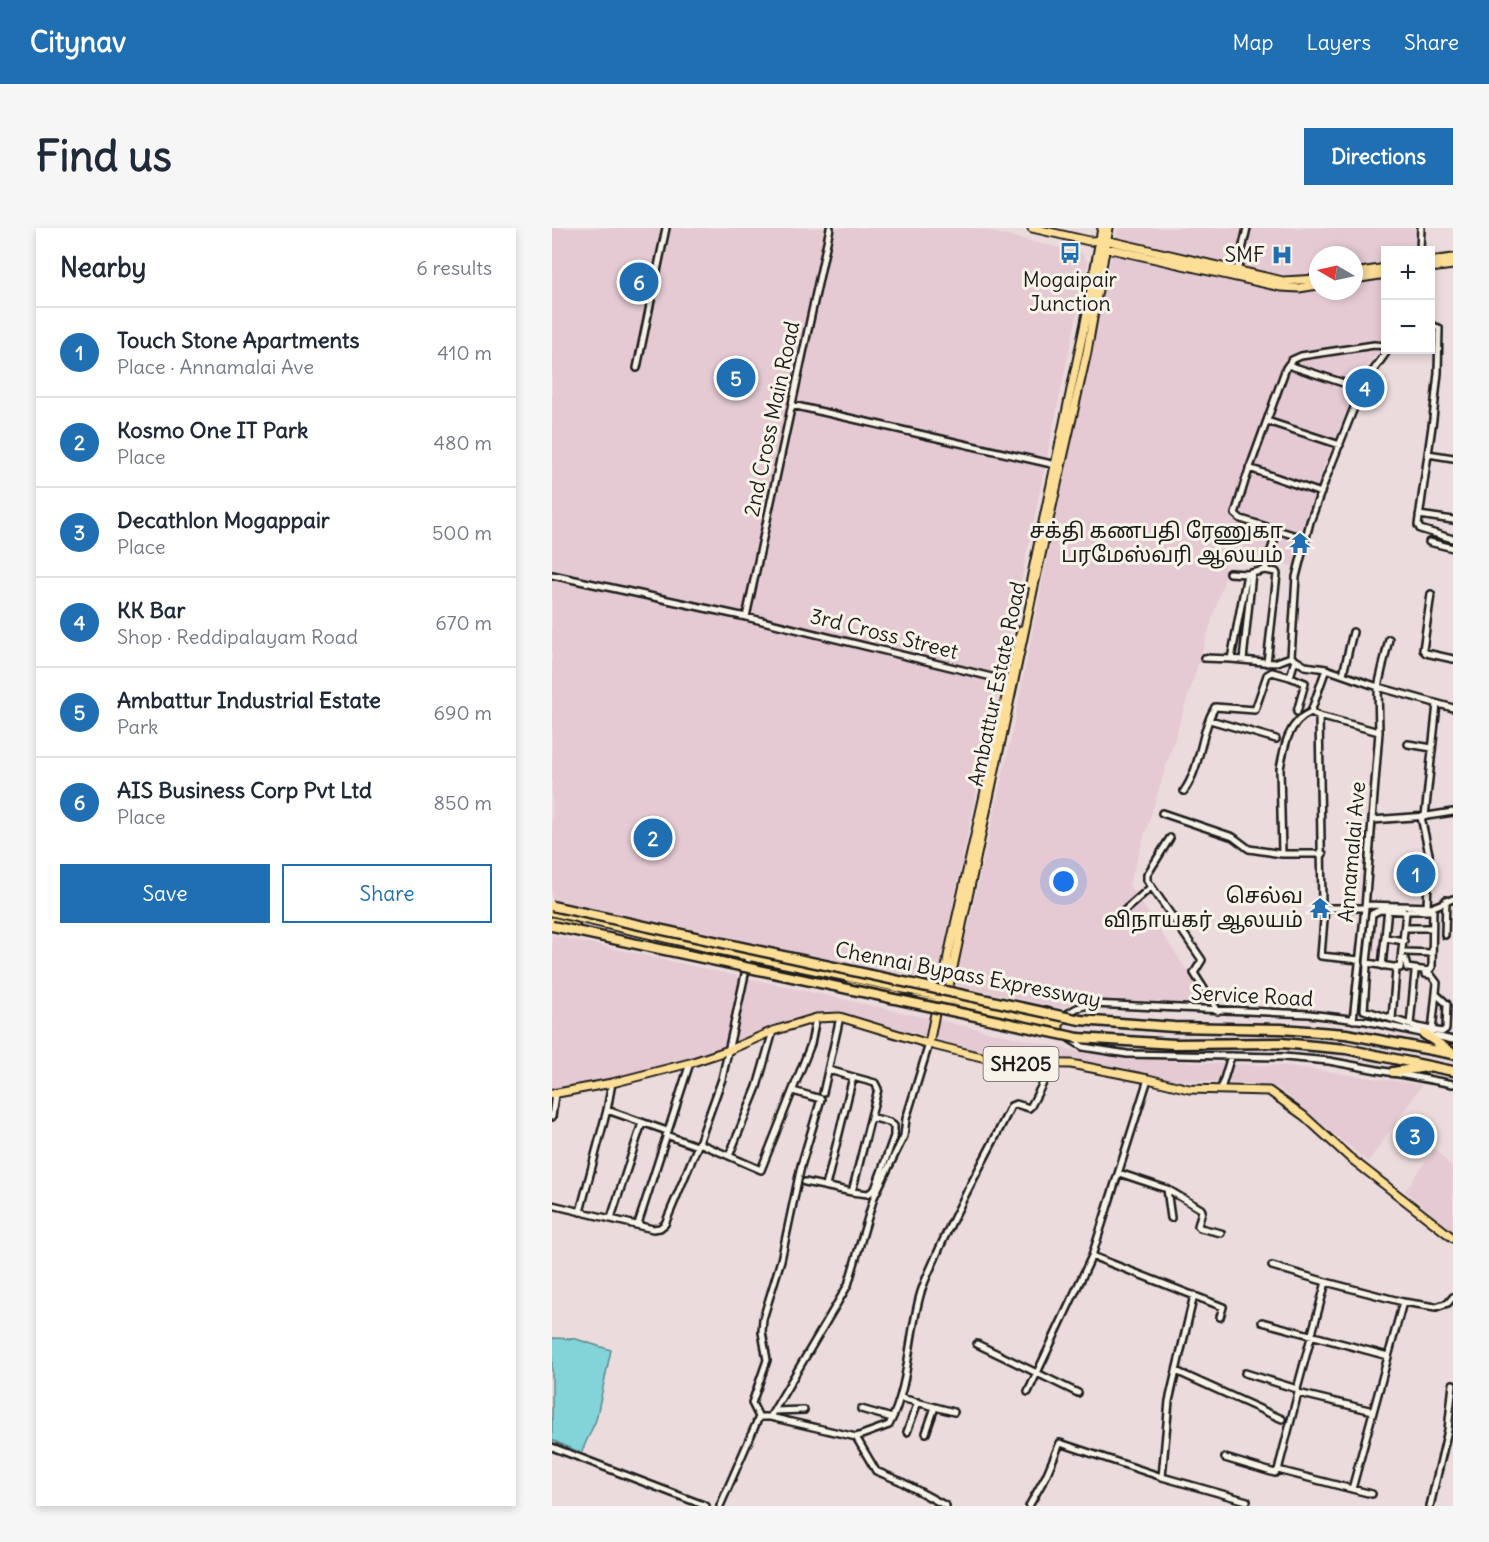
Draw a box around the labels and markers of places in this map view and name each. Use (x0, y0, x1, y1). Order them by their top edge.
bus stop icon: Mogaipair Junction (1058, 241, 1082, 265)
place label: SMF (1224, 241, 1265, 268)
hospital icon: SMF (1270, 243, 1294, 267)
pin: 6 (620, 260, 658, 304)
place label: Mogaipair Junction (1023, 266, 1118, 317)
pin: 5 (716, 356, 756, 400)
pin: 4 (1346, 366, 1384, 410)
place label: சக்தி கணபதி ரேணுகா பரமேஸ்வரி ஆலயம் (1030, 517, 1284, 569)
temple icon: சக்தி கணபதி ரேணுகா பரமேஸ்வரி ஆலயம் (1288, 531, 1312, 555)
pin: 2 (634, 816, 672, 860)
pin: 1 (1396, 852, 1436, 896)
place label: செல்வ விநாயகர் ஆலயம் (1104, 882, 1303, 934)
temple icon: செல்வ விநாயகர் ஆலயம் (1308, 896, 1332, 920)
pin: 3 (1396, 1114, 1434, 1158)

